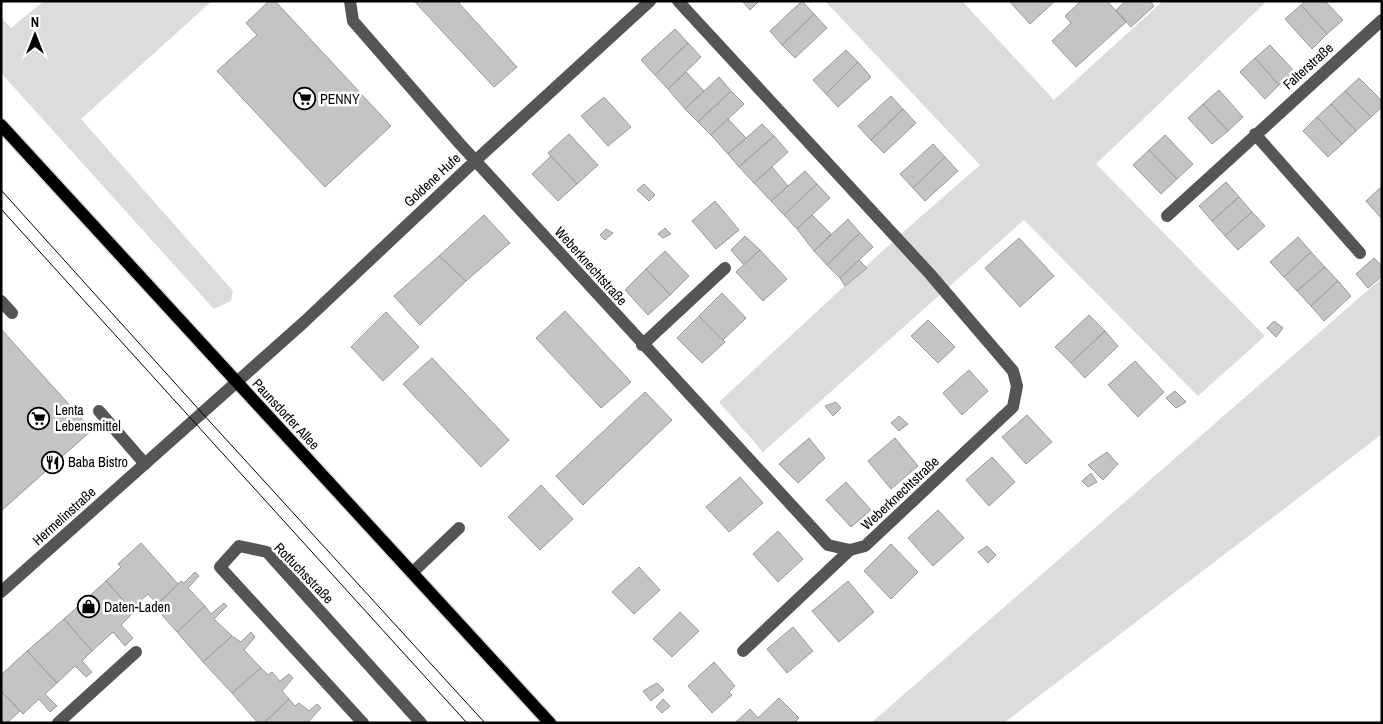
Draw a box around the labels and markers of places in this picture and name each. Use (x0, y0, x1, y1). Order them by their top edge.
supermarket icon: PENNY (292, 87, 316, 111)
place label: PENNY (320, 90, 360, 108)
place label: Lenta Lebensmittel (55, 401, 121, 435)
supermarket icon: Lenta Lebensmittel (27, 406, 51, 430)
restaurant icon: Baba Bistro (40, 450, 64, 474)
place label: Baba Bistro (68, 453, 128, 471)
shop icon: Daten-Laden (76, 595, 100, 619)
place label: Daten-Laden (104, 598, 170, 616)

